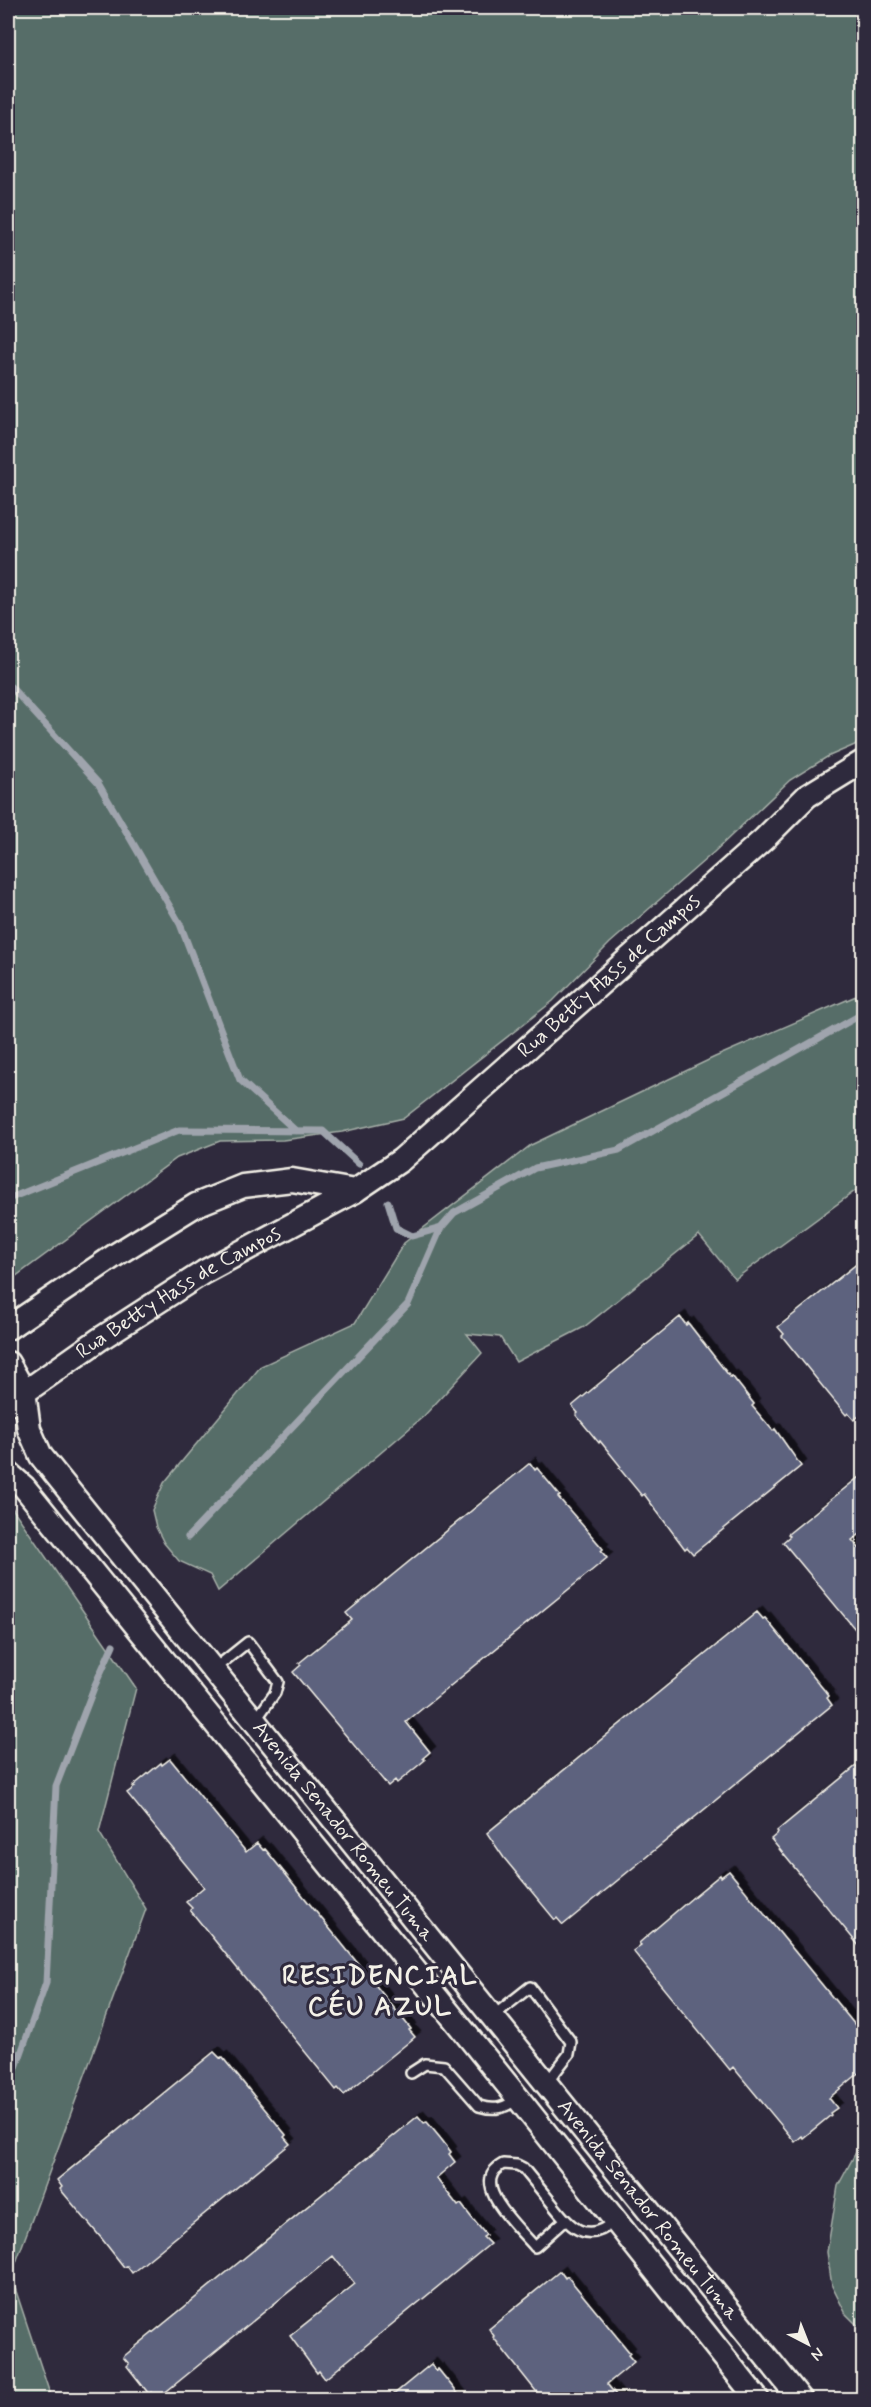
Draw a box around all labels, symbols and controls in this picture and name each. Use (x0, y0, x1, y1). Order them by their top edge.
street label: Rua Betty Hass de Campos (512, 887, 707, 1064)
street label: Rua Betty Hass de Campos (70, 1219, 286, 1366)
street label: Avenida Senador Romeu Tuma (246, 1715, 441, 1948)
district label: RESIDENCIAL CÉU AZUL (282, 1959, 478, 2025)
street label: Avenida Senador Romeu Tuma (550, 2094, 746, 2327)
north arrow (778, 2314, 838, 2374)
text: N (806, 2343, 828, 2365)

